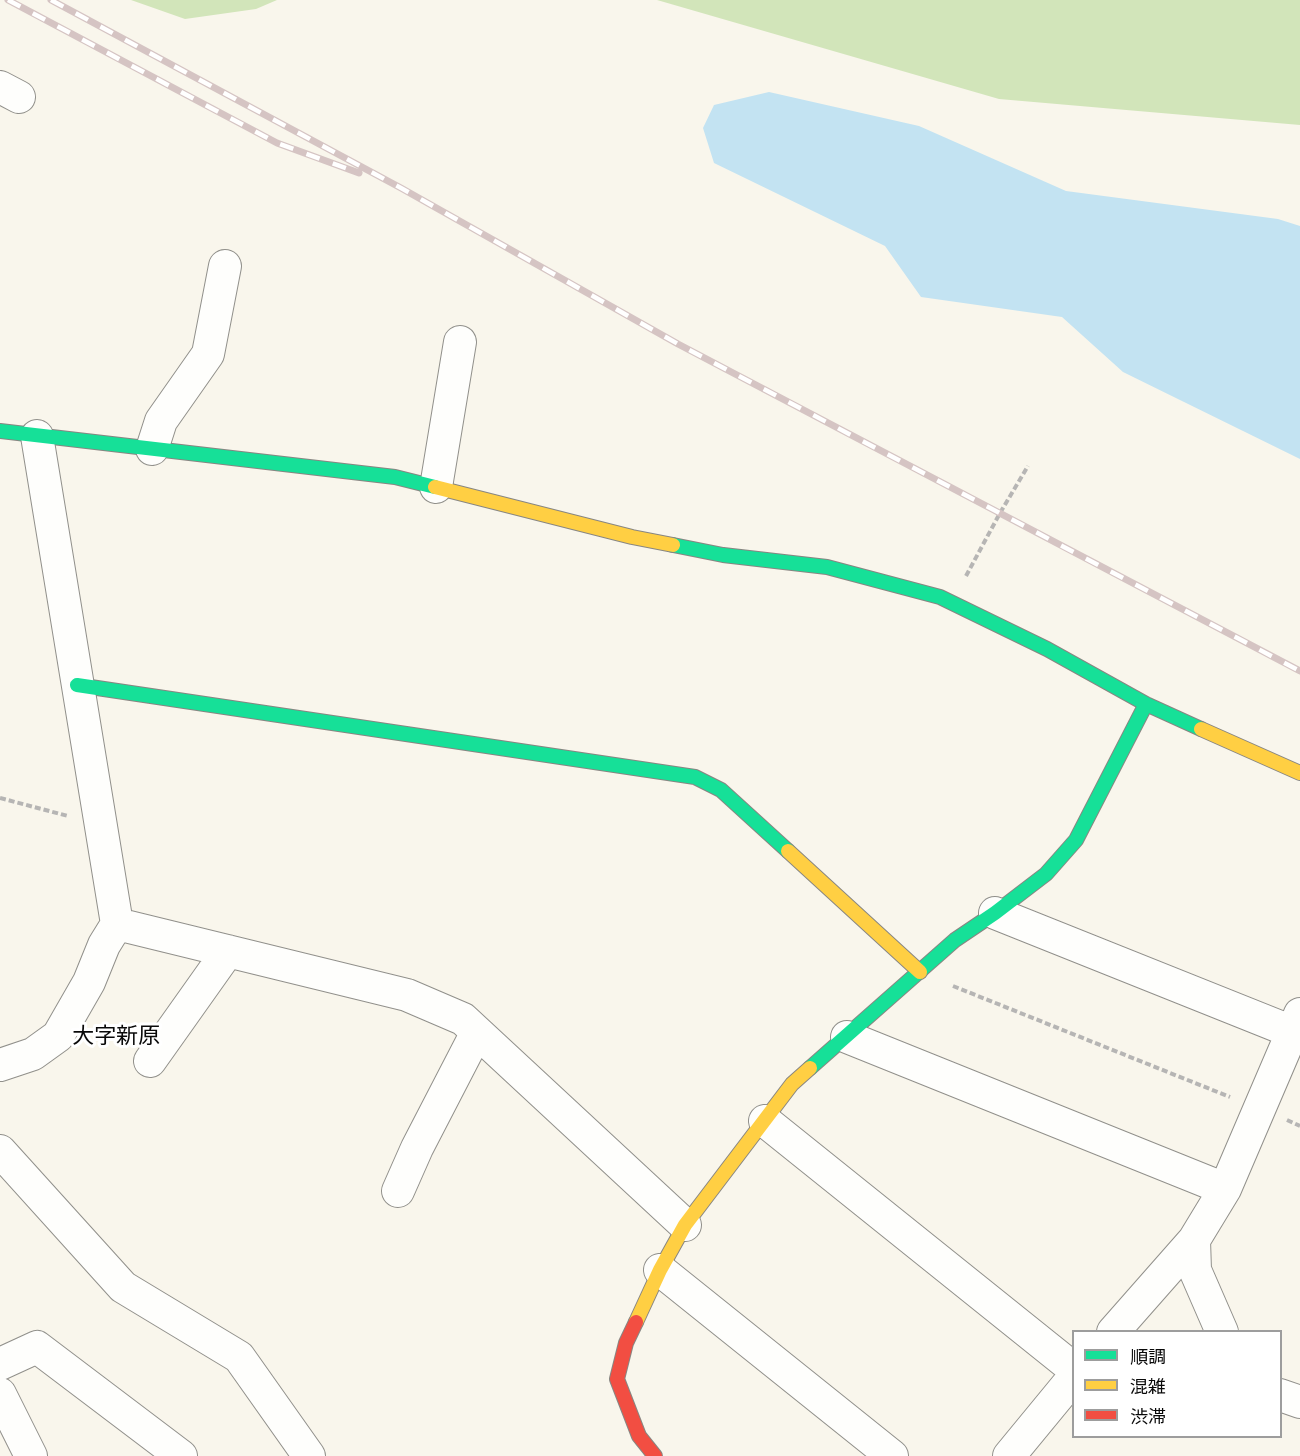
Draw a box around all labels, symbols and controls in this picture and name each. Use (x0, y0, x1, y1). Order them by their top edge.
district label: 大字新原 (72, 1024, 160, 1050)
legend (1072, 1330, 1282, 1438)
text: 順調 (1130, 1346, 1166, 1368)
text: 混雑 (1130, 1376, 1166, 1398)
text: 渋滞 (1130, 1406, 1166, 1428)

